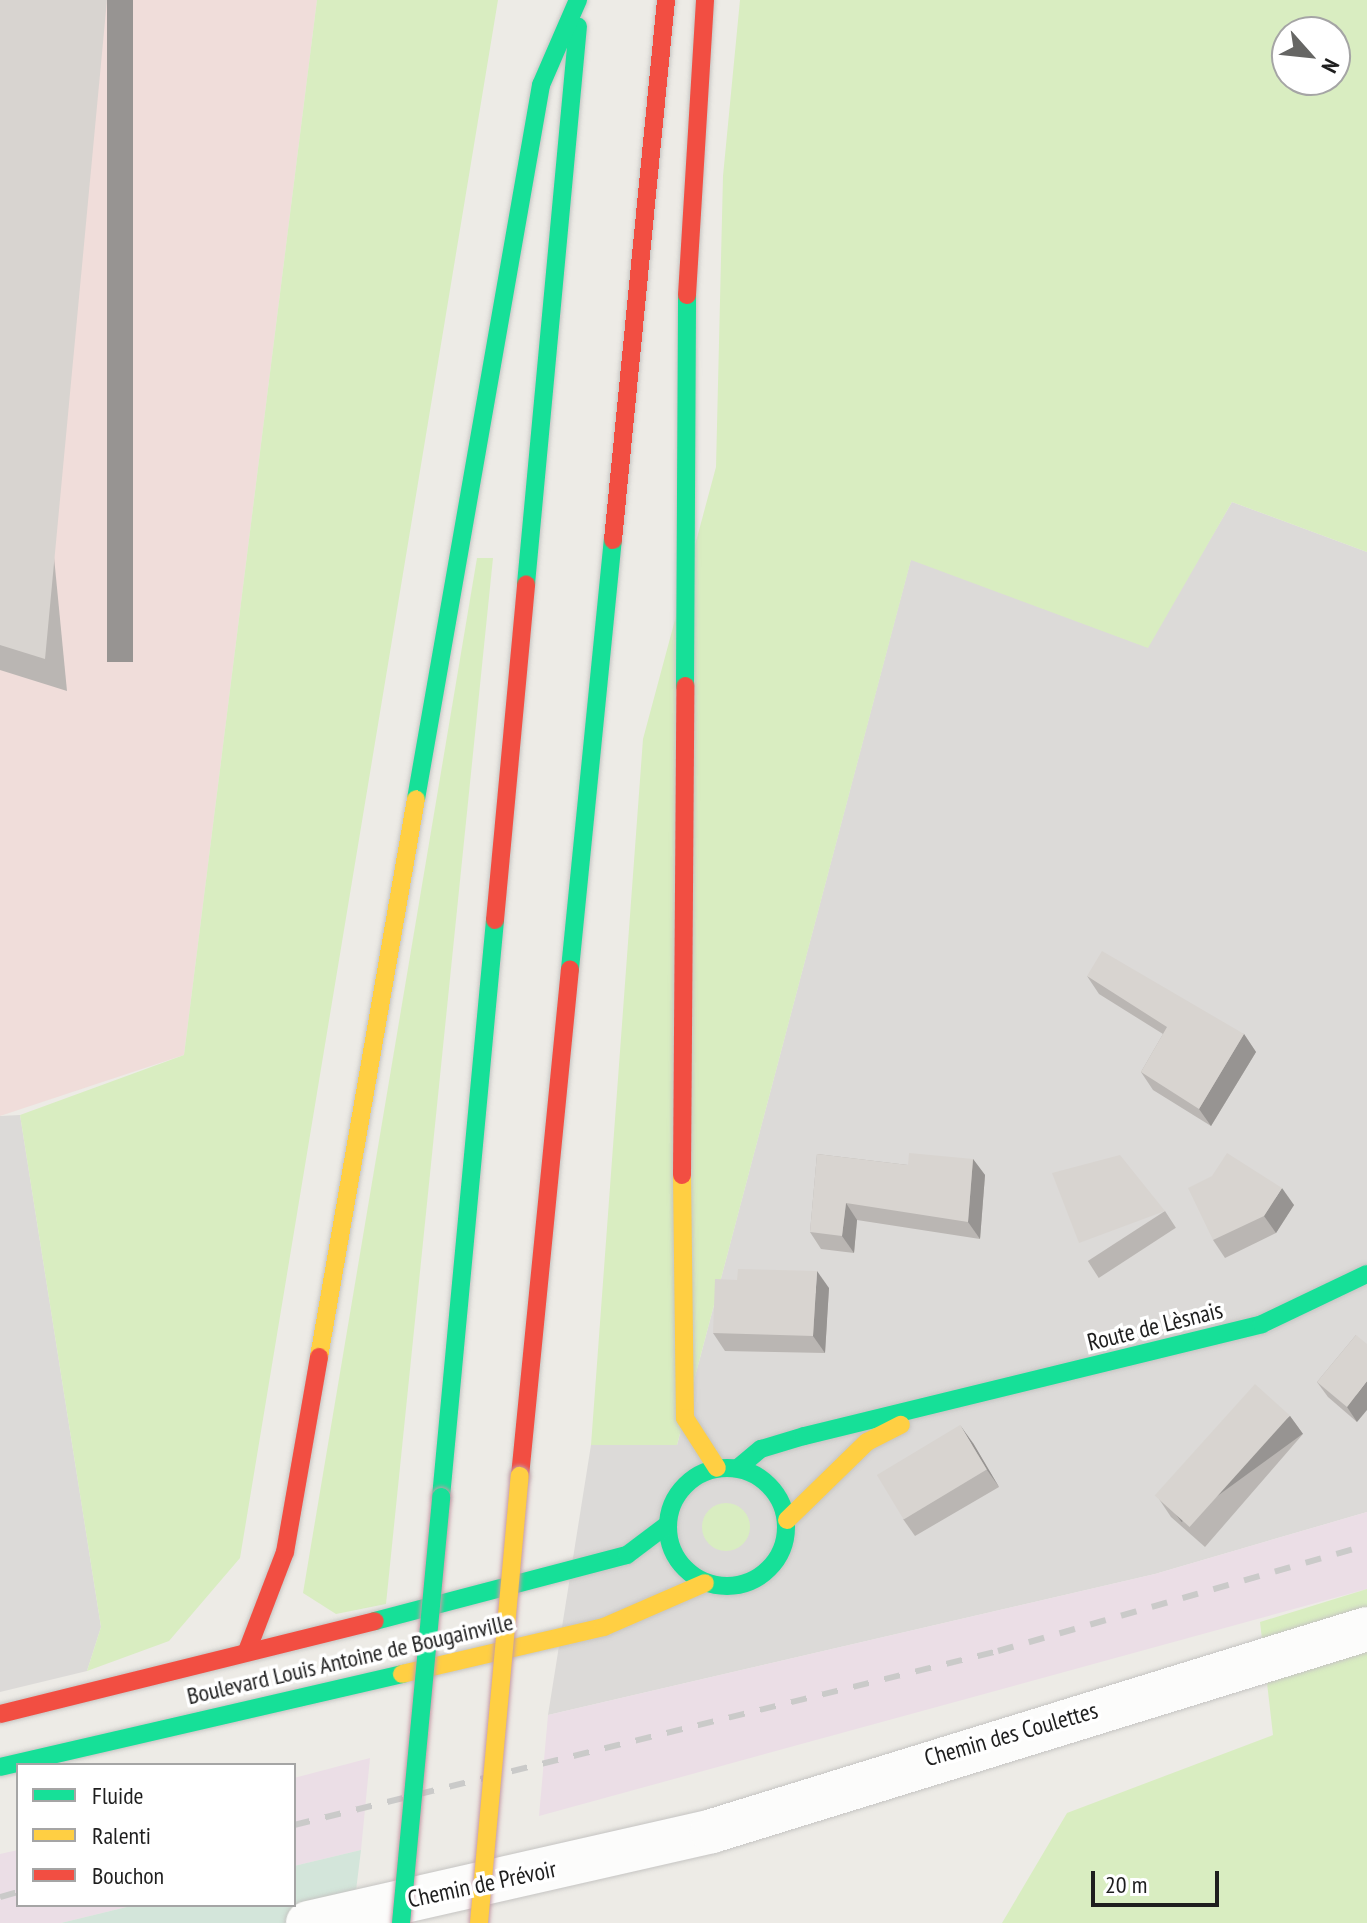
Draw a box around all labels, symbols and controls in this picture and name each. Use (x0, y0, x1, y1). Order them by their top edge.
north arrow (1271, 16, 1351, 96)
text: N (1315, 54, 1346, 78)
street label: Route de Lèsnais (1084, 1295, 1226, 1357)
street label: Boulevard Louis Antoine de Bougainville (184, 1607, 516, 1711)
street label: Chemin des Coulettes (921, 1695, 1101, 1773)
legend (16, 1763, 296, 1907)
text: Fluide (92, 1780, 143, 1811)
text: Ralenti (92, 1820, 151, 1851)
street label: Chemin de Prévoir (405, 1854, 559, 1914)
scale bar (1095, 1855, 1223, 1905)
text: Bouchon (92, 1860, 164, 1891)
text: 20 m (1105, 1869, 1147, 1900)

